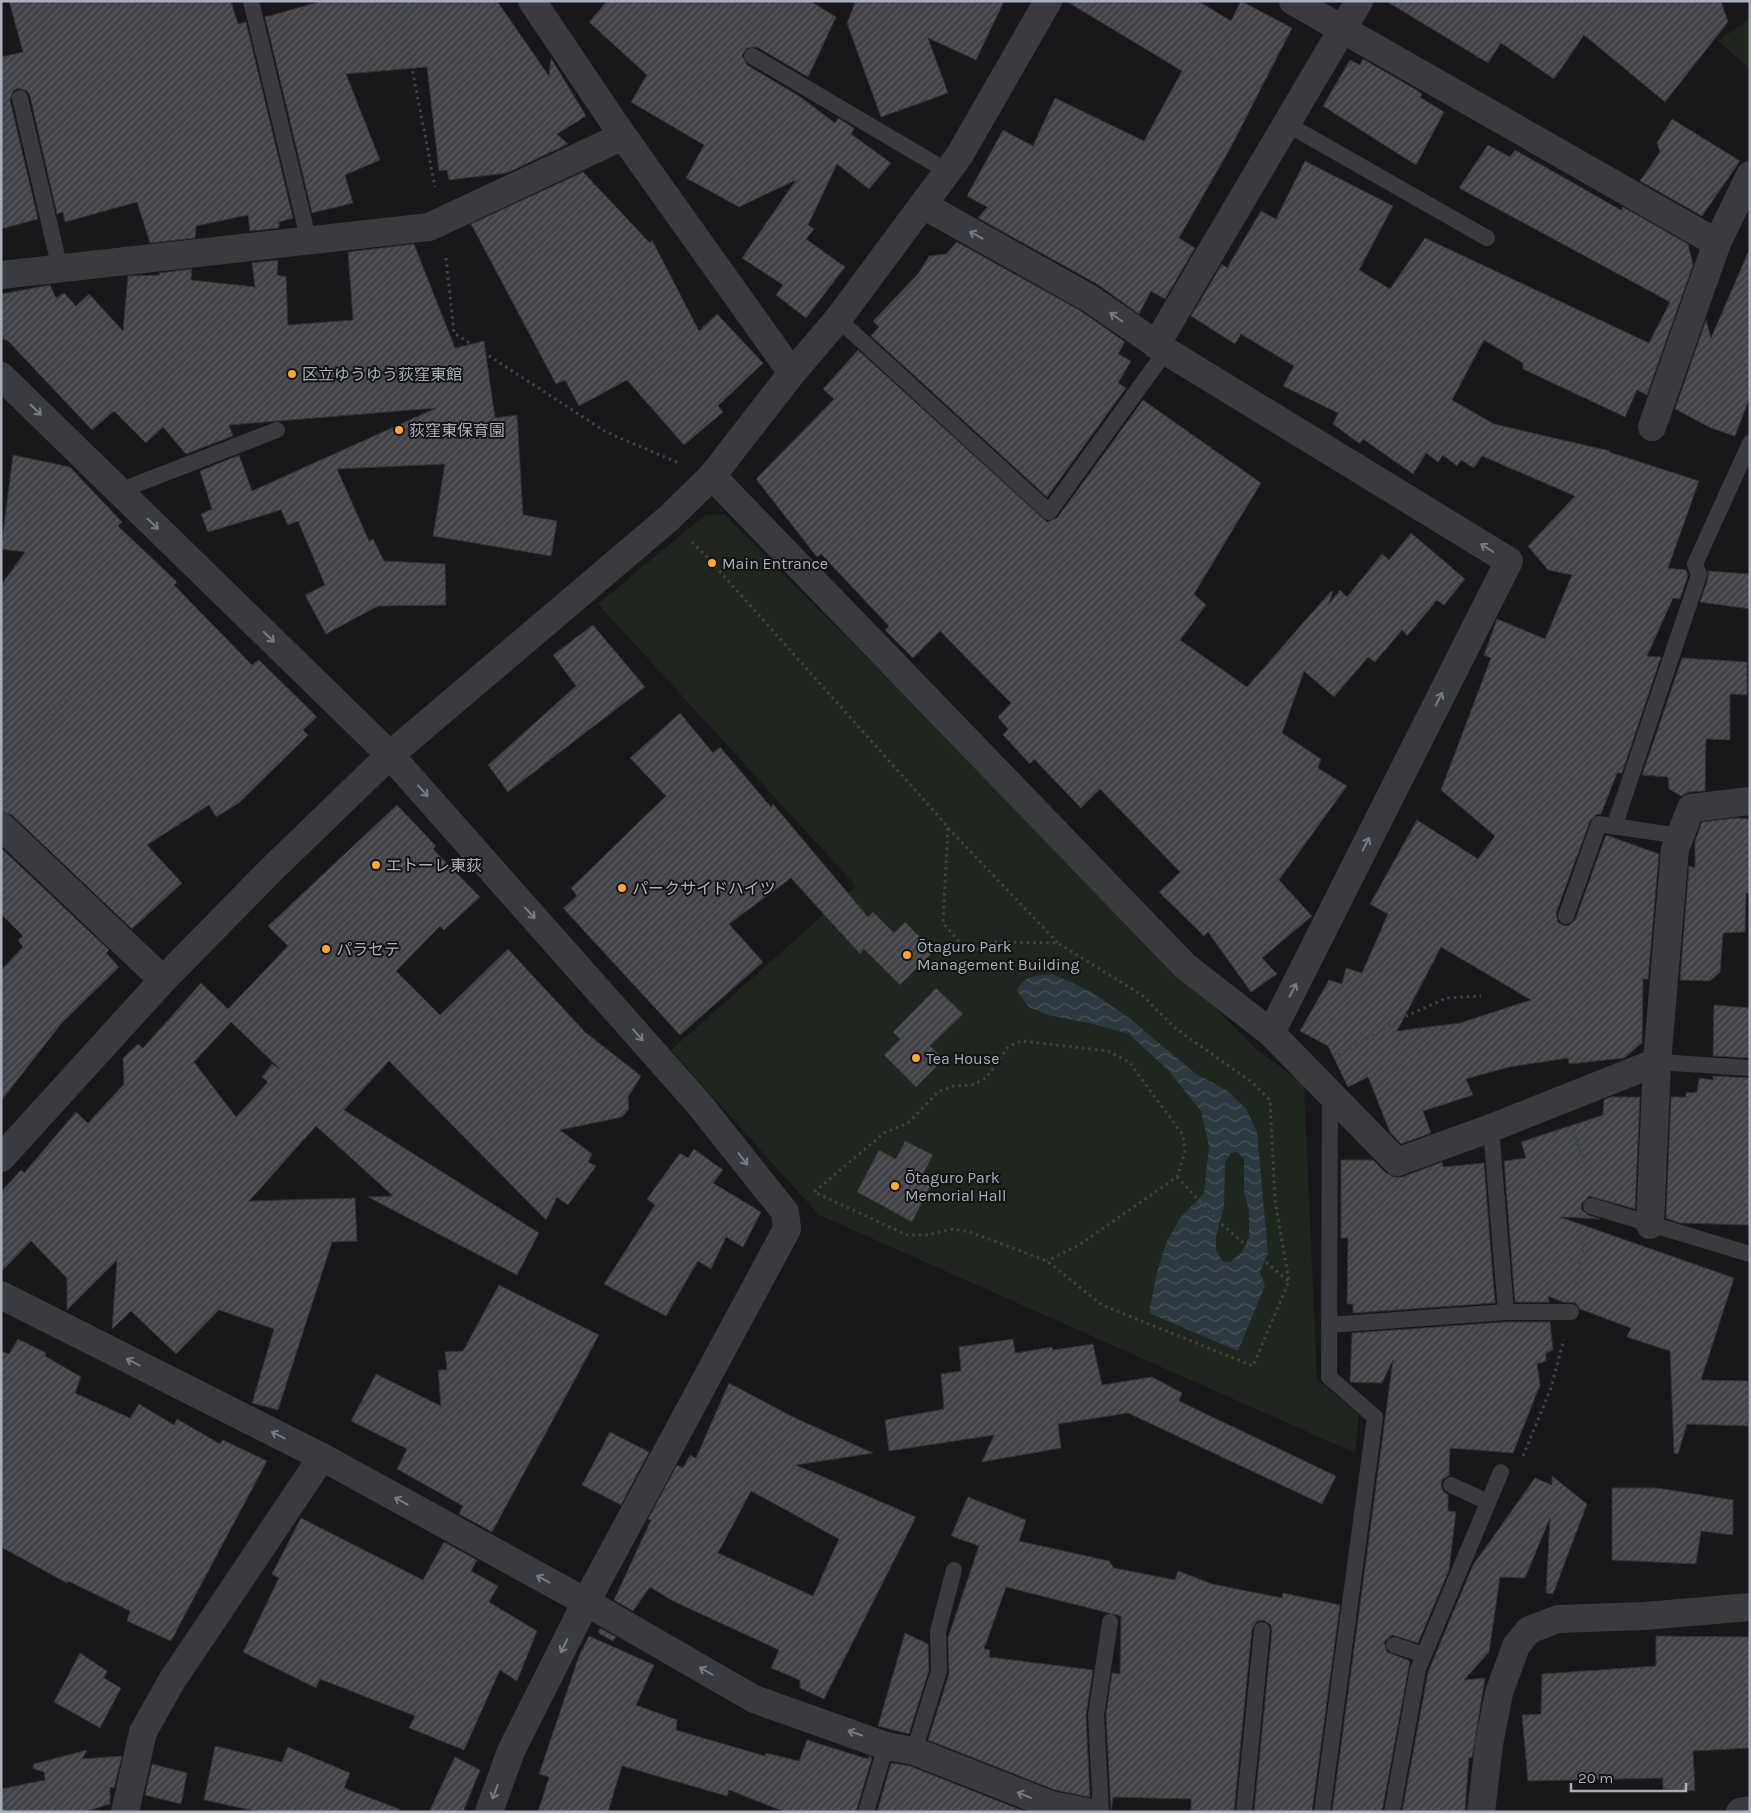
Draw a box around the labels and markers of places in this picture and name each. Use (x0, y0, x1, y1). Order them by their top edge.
place label: 区立ゆうゆう荻窪東館 (302, 365, 462, 384)
marker: 区立ゆうゆう荻窪東館 (286, 368, 298, 380)
place label: 荻窪東保育園 (409, 421, 505, 440)
marker: 荻窪東保育園 (393, 424, 405, 436)
place label: Main Entrance (722, 554, 828, 573)
marker: Main Entrance (706, 557, 718, 569)
place label: エトーレ東荻 (386, 856, 482, 875)
marker: エトーレ東荻 (370, 859, 382, 871)
place label: パークサイドハイツ (632, 879, 776, 898)
marker: パークサイドハイツ (616, 882, 628, 894)
place label: Ōtaguro Park Management Building (917, 937, 1080, 974)
place label: パラセテ (336, 940, 400, 959)
marker: パラセテ (320, 943, 332, 955)
marker: Ōtaguro Park Management Building (901, 949, 913, 961)
place label: Tea House (926, 1049, 999, 1068)
marker: Tea House (910, 1052, 922, 1064)
place label: Ōtaguro Park Memorial Hall (905, 1168, 1007, 1205)
marker: Ōtaguro Park Memorial Hall (889, 1180, 901, 1192)

